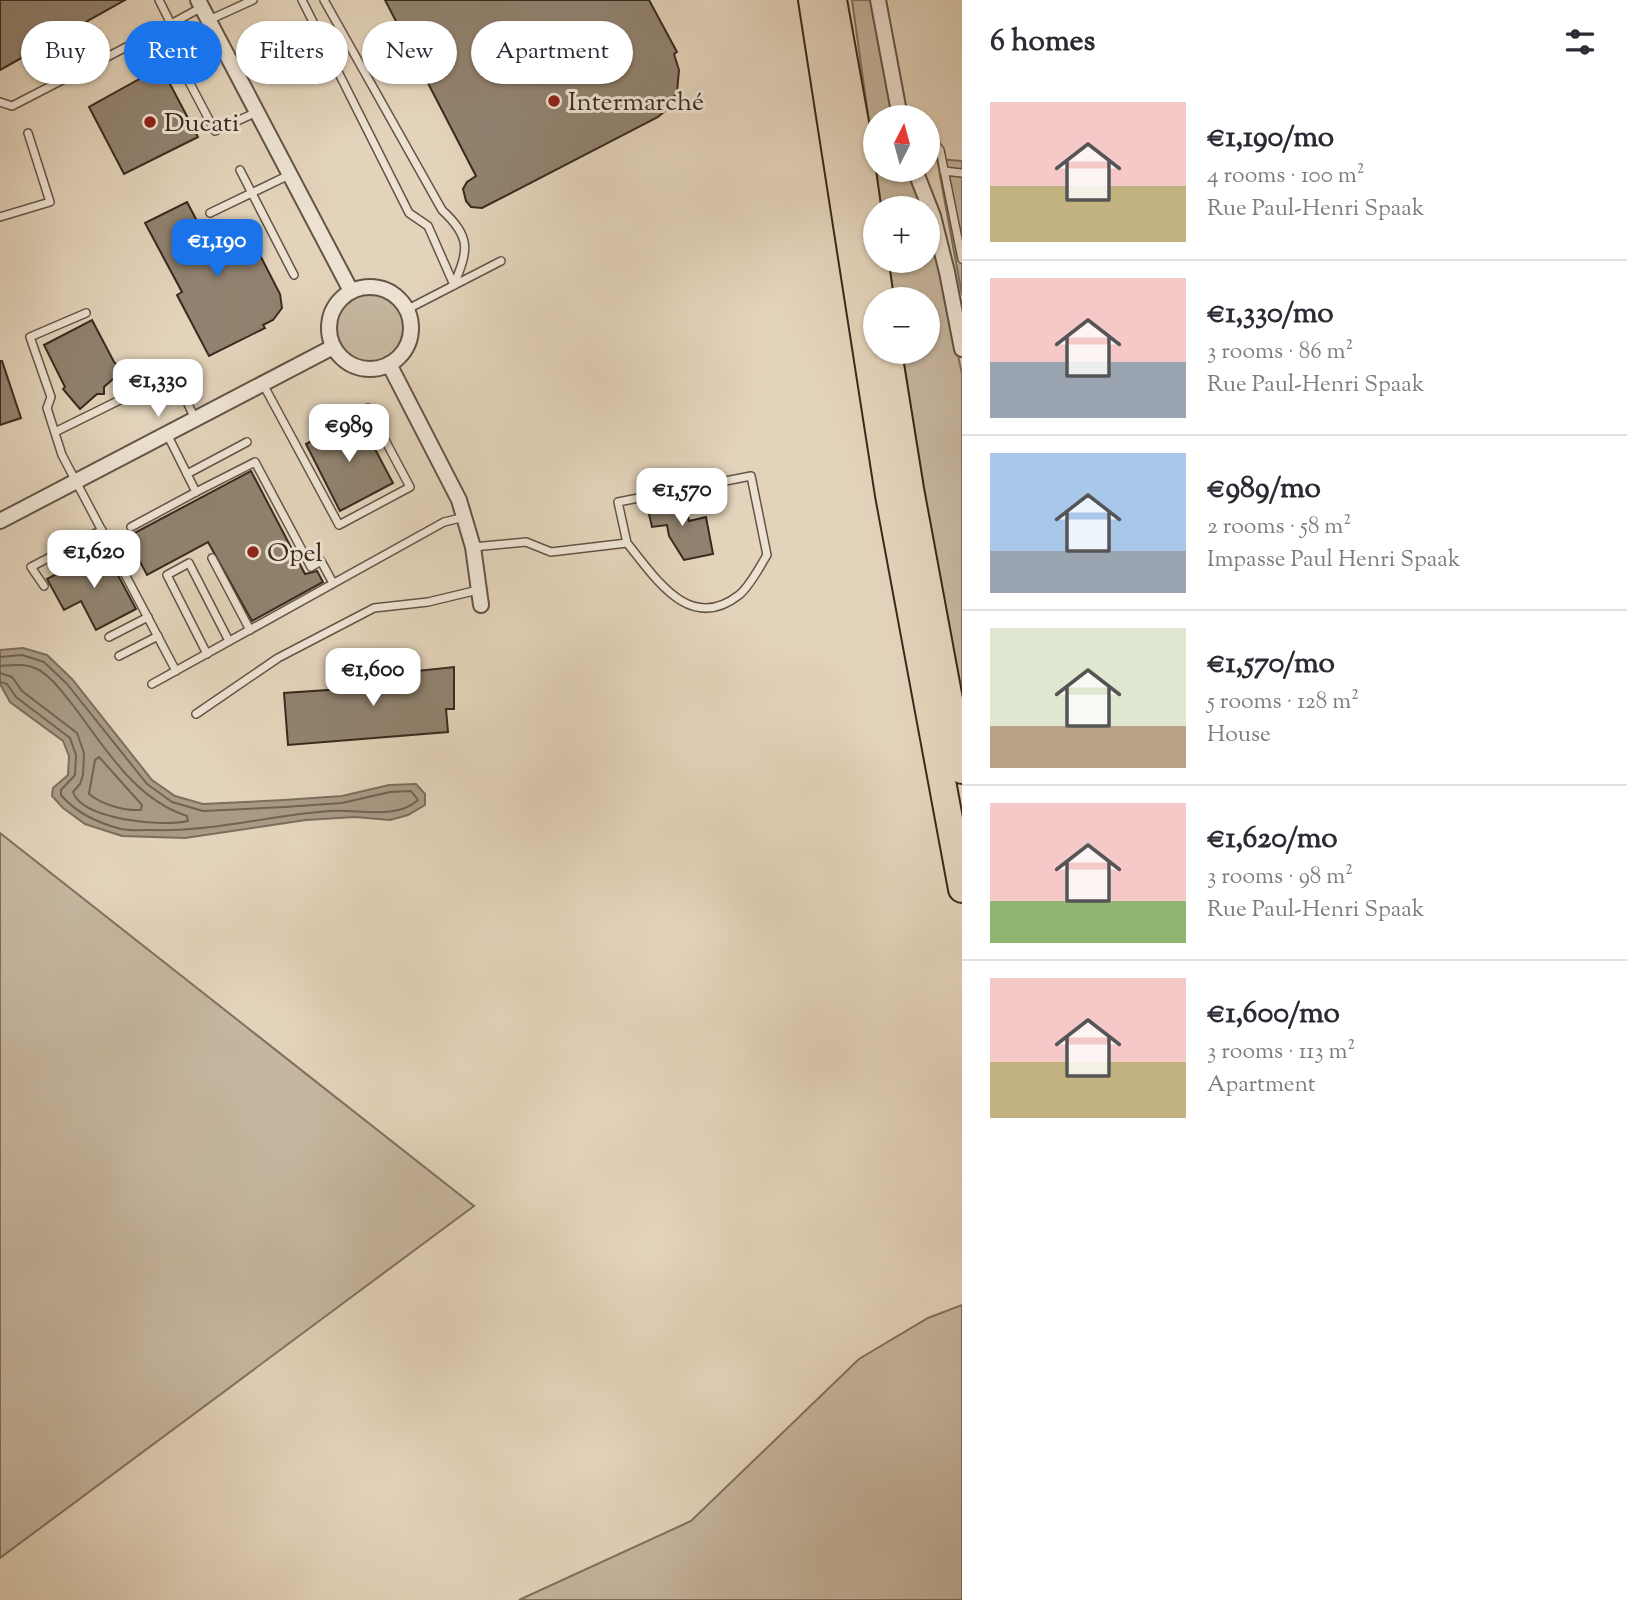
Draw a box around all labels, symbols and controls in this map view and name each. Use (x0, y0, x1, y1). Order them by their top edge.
chip: Buy (21, 21, 110, 84)
chip: Rent (124, 21, 222, 84)
chip: Filters (236, 21, 348, 84)
chip: New (362, 21, 457, 84)
chip: Apartment (471, 21, 633, 84)
text: 6 homes (990, 21, 1095, 64)
icon: filters (1561, 23, 1599, 61)
place label: Intermarché (568, 85, 704, 122)
marker: Intermarché (546, 93, 562, 109)
north arrow (863, 105, 940, 182)
map controls (863, 105, 940, 364)
place label: Ducati (164, 106, 239, 143)
marker: Ducati (142, 114, 158, 130)
text: €1,190/mo (1207, 117, 1334, 160)
icon: home (1046, 130, 1130, 214)
text: 4 rooms · 100 m² (1207, 160, 1365, 193)
text: Rue Paul-Henri Spaak (1207, 193, 1424, 226)
button: + (863, 196, 940, 273)
pin: €1,190 (160, 219, 274, 279)
text: €1,190 (188, 225, 246, 258)
button: − (863, 287, 940, 364)
text: €1,330/mo (1207, 293, 1334, 336)
icon: home (1046, 306, 1130, 390)
text: 3 rooms · 86 m² (1207, 336, 1353, 369)
pin: €1,330 (101, 360, 215, 419)
text: €1,330 (129, 365, 187, 398)
text: Rue Paul-Henri Spaak (1207, 369, 1424, 402)
pin: €989 (308, 405, 390, 464)
text: €989 (325, 410, 373, 443)
pin: €1,570 (625, 468, 739, 528)
text: €989/mo (1207, 468, 1321, 511)
text: €1,570 (652, 474, 712, 507)
icon: home (1046, 481, 1130, 565)
text: 2 rooms · 58 m² (1207, 511, 1351, 544)
pin: €1,620 (37, 530, 151, 590)
text: €1,620 (63, 536, 125, 569)
place label: Opel (267, 536, 323, 573)
marker: Opel (245, 544, 261, 560)
text: Impasse Paul Henri Spaak (1207, 544, 1460, 577)
text: €1,570/mo (1207, 643, 1335, 686)
pin: €1,600 (316, 648, 430, 708)
text: €1,600 (342, 654, 405, 687)
icon: home (1046, 656, 1130, 740)
text: 5 rooms · 128 m² (1207, 686, 1359, 719)
text: House (1207, 719, 1271, 752)
text: €1,620/mo (1207, 818, 1338, 861)
icon: home (1046, 831, 1130, 915)
text: 3 rooms · 98 m² (1207, 861, 1353, 894)
text: Rue Paul-Henri Spaak (1207, 894, 1424, 927)
text: €1,600/mo (1207, 993, 1340, 1036)
icon: home (1046, 1006, 1130, 1090)
text: 3 rooms · 113 m² (1207, 1036, 1355, 1069)
text: Apartment (1207, 1069, 1316, 1102)

